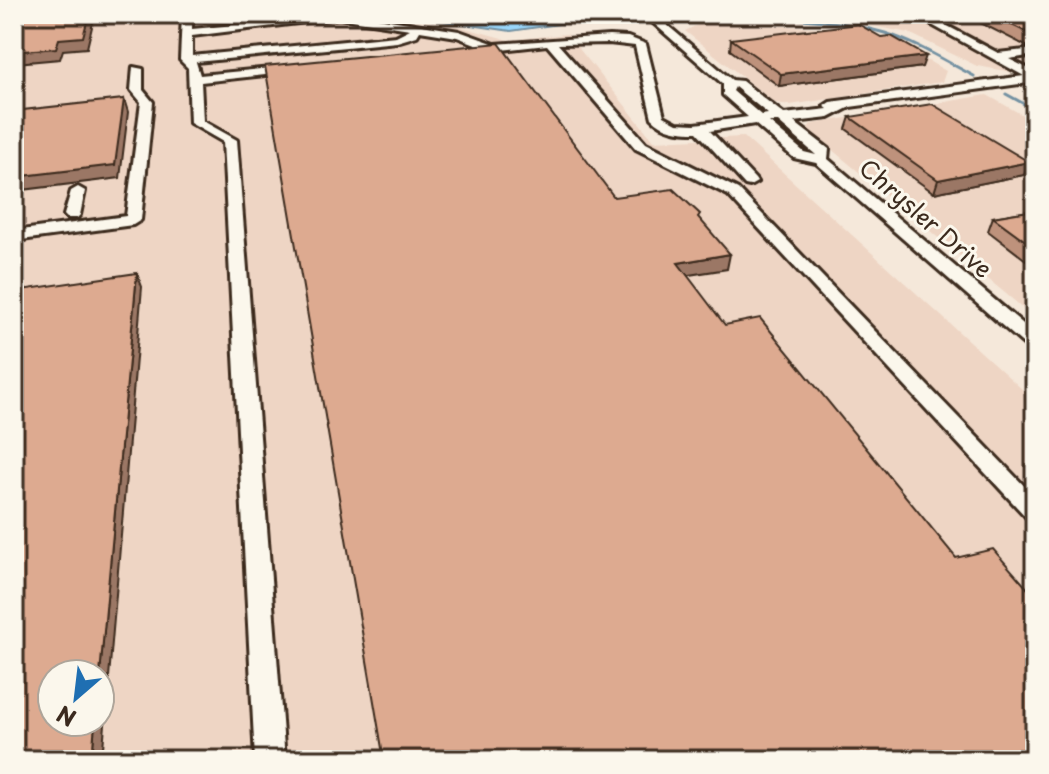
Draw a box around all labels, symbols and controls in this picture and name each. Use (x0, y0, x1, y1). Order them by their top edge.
street label: Chrysler Drive (852, 149, 1001, 286)
north arrow (36, 658, 116, 738)
text: N (50, 698, 81, 736)

